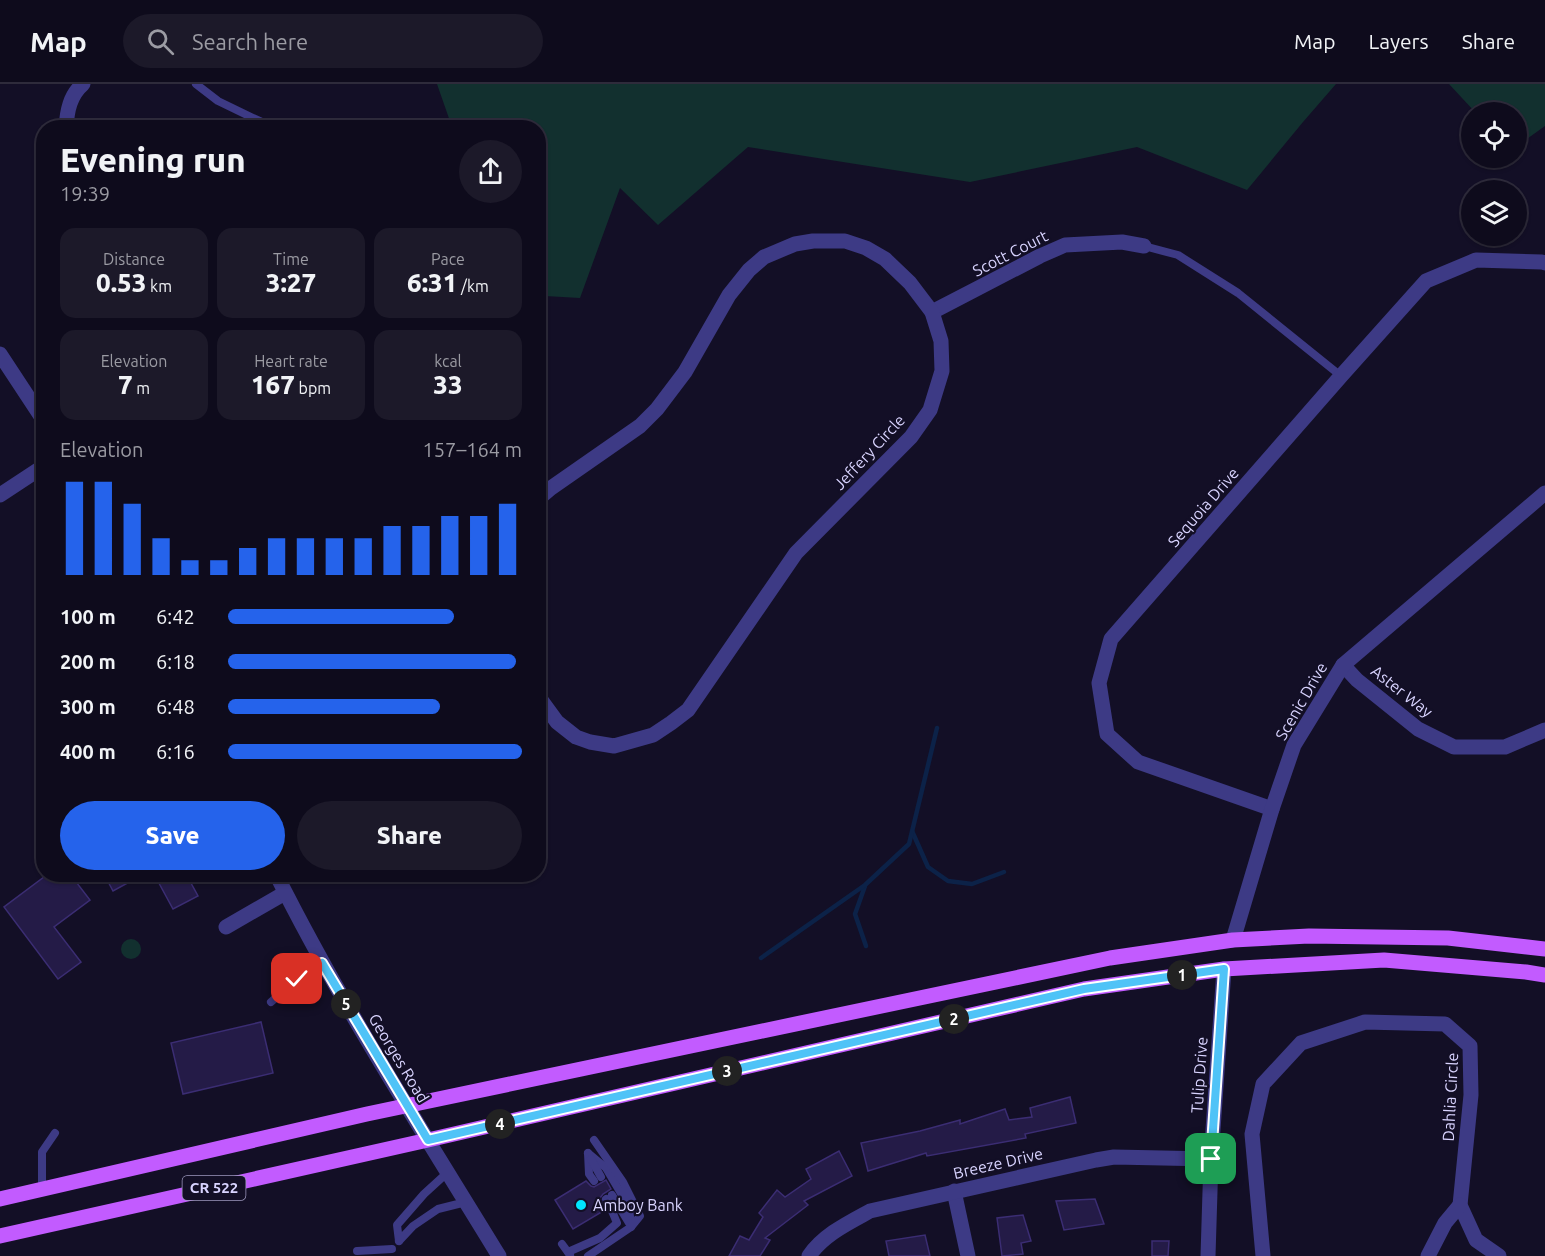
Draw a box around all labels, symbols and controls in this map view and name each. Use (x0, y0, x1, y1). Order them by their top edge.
search box (123, 14, 543, 68)
icon: search (144, 25, 177, 58)
text: Map (30, 26, 87, 57)
text: Search here (192, 29, 308, 54)
text: Map (1294, 29, 1335, 53)
text: Layers (1368, 29, 1429, 53)
text: Share (1462, 29, 1515, 53)
map controls (1461, 102, 1527, 246)
button: locate (1461, 102, 1527, 168)
button: share (459, 140, 522, 203)
text: Evening run (60, 141, 246, 178)
button: layers (1461, 180, 1527, 246)
text: 19:39 (60, 182, 110, 205)
street label: Scott Court (969, 226, 1051, 280)
text: Distance (103, 250, 165, 268)
text: Time (273, 250, 309, 268)
text: Pace (431, 250, 465, 268)
text: 0.53 (96, 268, 146, 297)
text: 3:27 (266, 268, 316, 297)
text: 6:31 (407, 268, 457, 297)
text: km (146, 277, 172, 295)
text: /km (457, 277, 489, 295)
text: Elevation (101, 352, 167, 370)
text: Heart rate (254, 352, 328, 370)
text: kcal (434, 352, 462, 370)
text: 7 (118, 370, 133, 399)
text: 167 (251, 370, 295, 399)
text: 33 (433, 370, 463, 399)
text: m (133, 379, 150, 397)
text: bpm (295, 379, 331, 397)
street label: Jeffery Circle (830, 411, 908, 493)
text: Elevation (60, 438, 143, 461)
text: 157–164 m (423, 438, 522, 461)
street label: Sequoia Drive (1164, 464, 1242, 550)
text: 100 m (60, 605, 116, 628)
text: 6:42 (156, 605, 195, 628)
text: 200 m (60, 650, 116, 673)
text: 6:18 (156, 650, 195, 673)
street label: Scenic Drive (1272, 659, 1330, 743)
street label: Aster Way (1368, 662, 1436, 721)
text: 300 m (60, 695, 116, 718)
text: 6:48 (156, 695, 195, 718)
text: 400 m (60, 740, 116, 763)
text: 6:16 (156, 740, 195, 763)
button: Save (60, 801, 285, 870)
button: Share (297, 801, 522, 870)
pin (271, 953, 322, 1004)
pin: 1 (1167, 960, 1197, 990)
icon: check (280, 962, 313, 995)
text: 1 (1177, 966, 1187, 984)
pin: 5 (331, 989, 361, 1019)
text: 5 (341, 995, 351, 1013)
pin: 2 (939, 1004, 969, 1034)
street label: Georges Road (365, 1010, 433, 1106)
text: 2 (949, 1010, 959, 1028)
street label: Tulip Drive (1187, 1036, 1211, 1114)
street label: Dahlia Circle (1439, 1052, 1461, 1142)
pin: 3 (712, 1056, 742, 1086)
text: 3 (722, 1062, 732, 1080)
pin: 4 (485, 1109, 515, 1139)
text: 4 (495, 1115, 505, 1133)
pin (1185, 1133, 1236, 1184)
icon: arrive (1194, 1142, 1227, 1175)
street label: Breeze Drive (951, 1144, 1045, 1182)
road number: CR 522 (182, 1176, 246, 1200)
place label: Amboy Bank (593, 1196, 683, 1214)
marker: Amboy Bank (574, 1198, 588, 1212)

